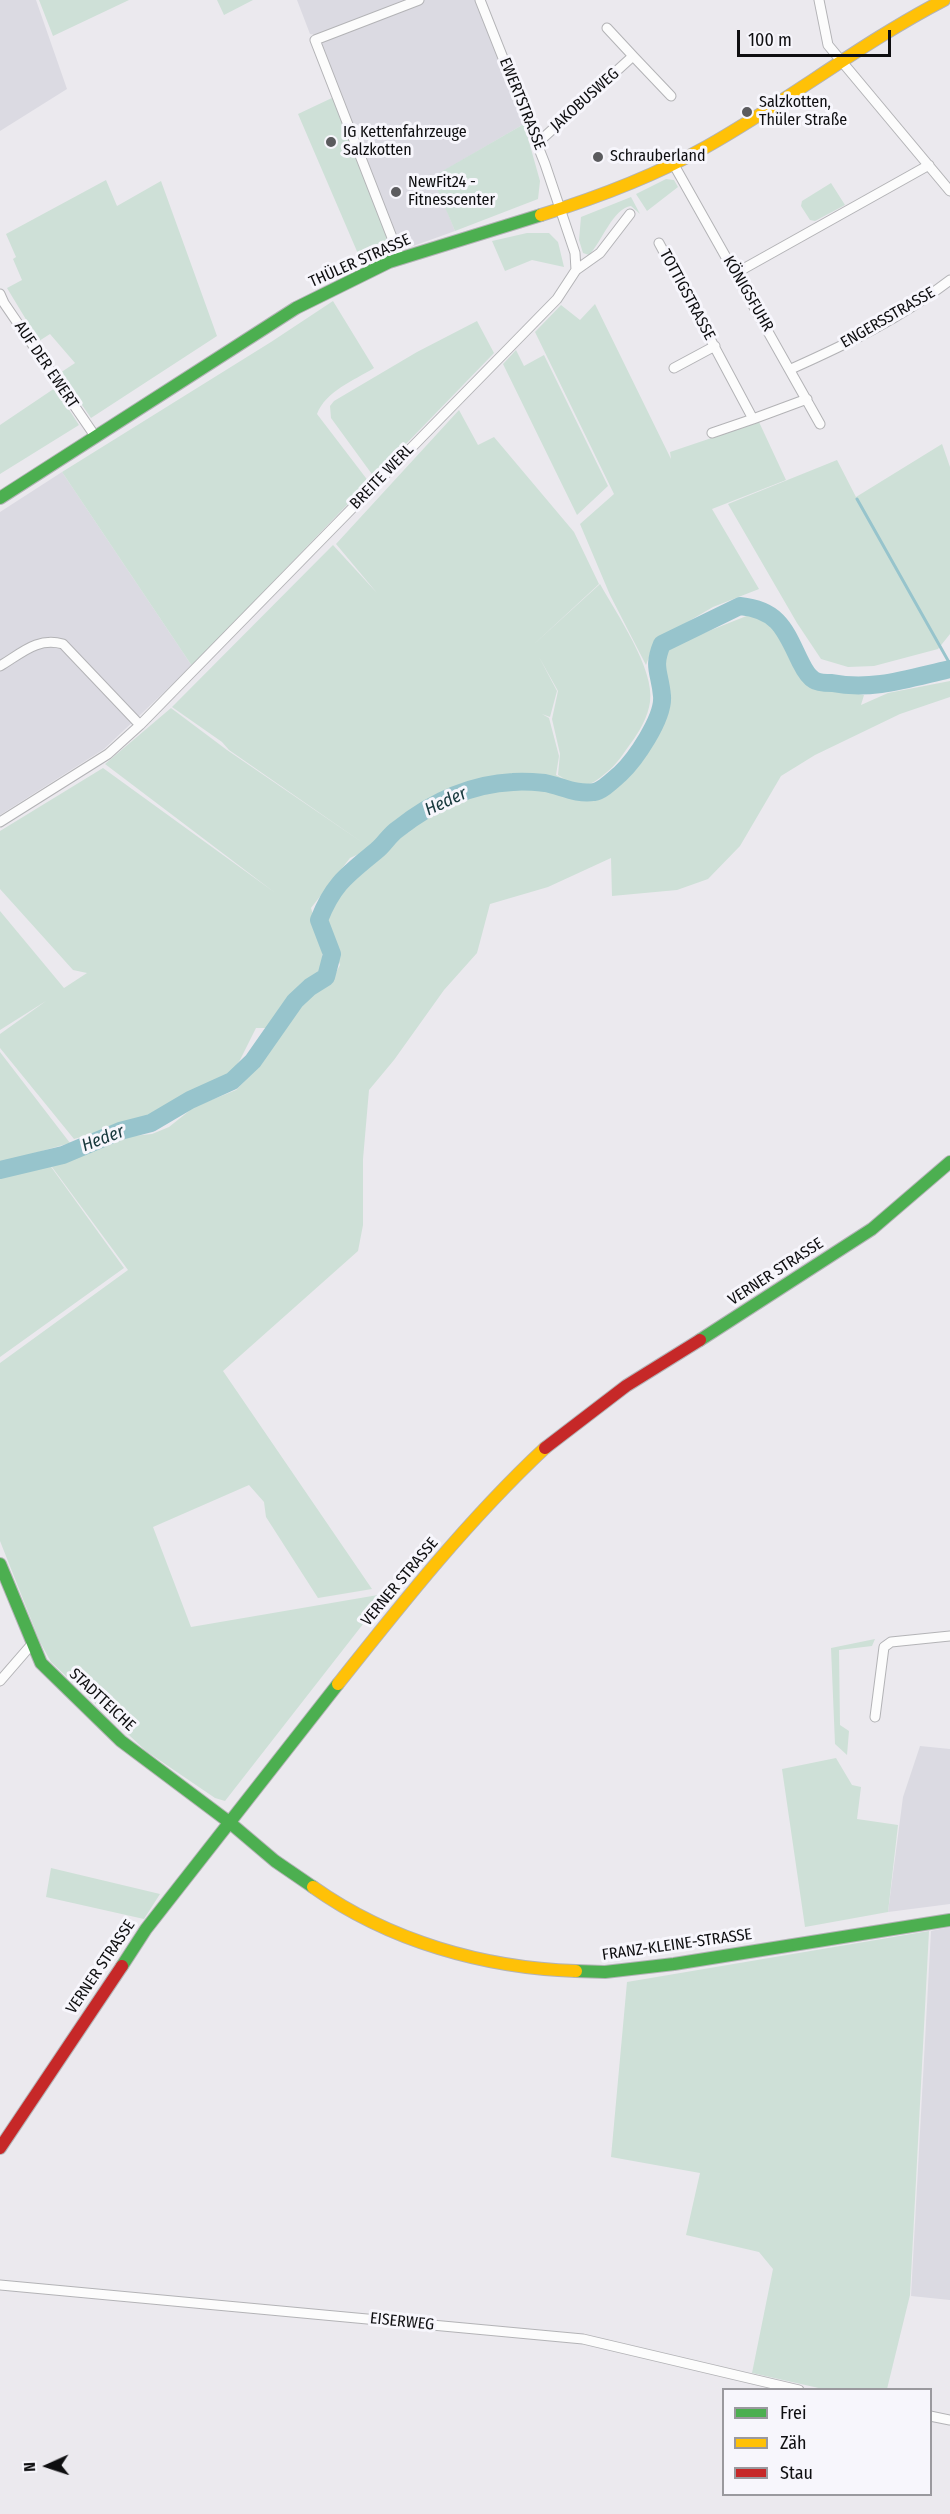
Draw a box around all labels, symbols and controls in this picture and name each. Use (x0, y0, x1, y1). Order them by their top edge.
scale bar (740, 18, 894, 56)
text: 100 m (748, 29, 792, 51)
street label: EWERTSTRASSE (495, 55, 549, 153)
street label: JAKOBUSWEG (547, 64, 623, 136)
place label: Salzkotten, Thüler Straße (759, 93, 847, 131)
marker: Salzkotten, Thüler Straße (740, 105, 754, 119)
place label: IG Kettenfahrzeuge Salzkotten (343, 123, 467, 161)
marker: IG Kettenfahrzeuge Salzkotten (324, 135, 338, 149)
place label: Schrauberland (610, 147, 706, 167)
marker: Schrauberland (591, 150, 605, 164)
place label: NewFit24 - Fitnesscenter (408, 173, 495, 211)
marker: NewFit24 - Fitnesscenter (389, 185, 403, 199)
street label: THÜLER STRASSE (306, 230, 414, 292)
street label: TOTTIGSTRASSE (655, 246, 719, 344)
street label: KÖNIGSFUHR (719, 253, 777, 335)
street label: ENGERSSTRASSE (837, 283, 939, 353)
street label: AUF DER EWERT (10, 318, 82, 412)
street label: BREITE WERL (346, 440, 418, 514)
water label: Heder (422, 783, 470, 821)
water label: Heder (79, 1121, 127, 1157)
street label: VERNER STRASSE (725, 1234, 827, 1310)
street label: VERNER STRASSE (357, 1534, 443, 1630)
street label: STADTTEICHE (65, 1665, 139, 1735)
street label: VERNER STRASSE (62, 1916, 140, 2018)
street label: FRANZ-KLEINE-STRASSE (601, 1925, 753, 1965)
street label: EISERWEG (369, 2309, 435, 2335)
legend (722, 2388, 932, 2496)
text: Frei (780, 2402, 806, 2424)
text: Zäh (780, 2432, 807, 2454)
north arrow (18, 2436, 78, 2496)
text: N (20, 2462, 39, 2472)
text: Stau (780, 2462, 813, 2484)

